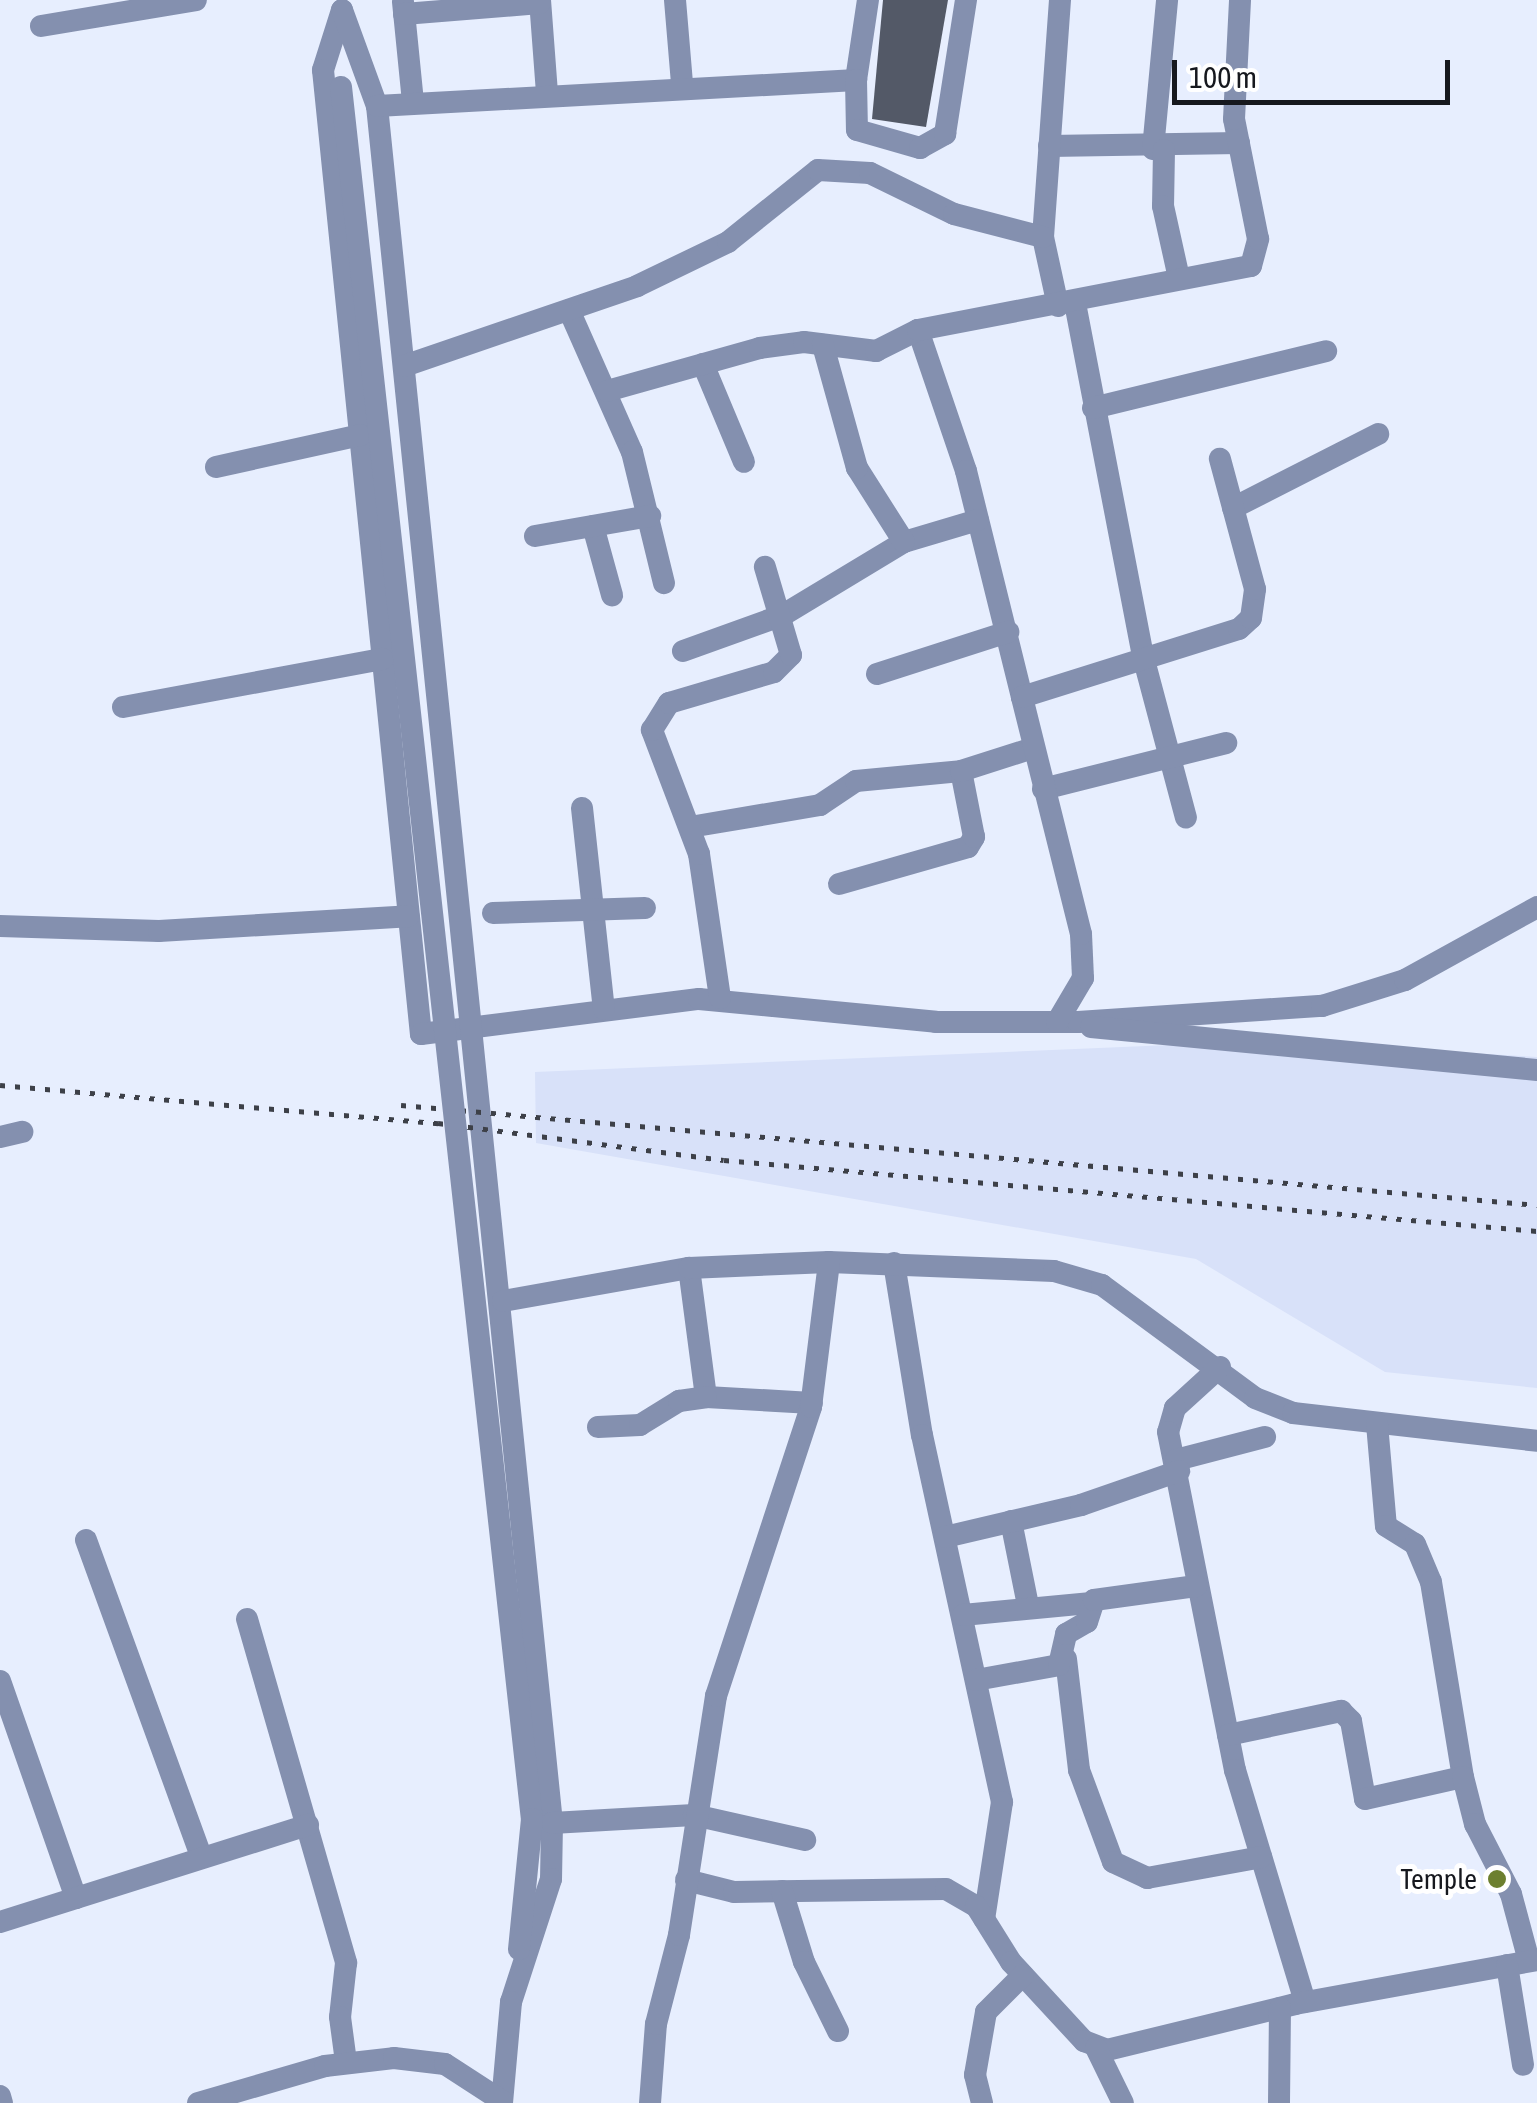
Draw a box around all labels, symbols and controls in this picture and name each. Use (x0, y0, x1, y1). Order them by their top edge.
scale bar (1177, 40, 1454, 102)
text: 100 m (1189, 60, 1257, 94)
place label: Temple (1400, 1862, 1477, 1896)
marker: Temple (1486, 1868, 1508, 1890)

